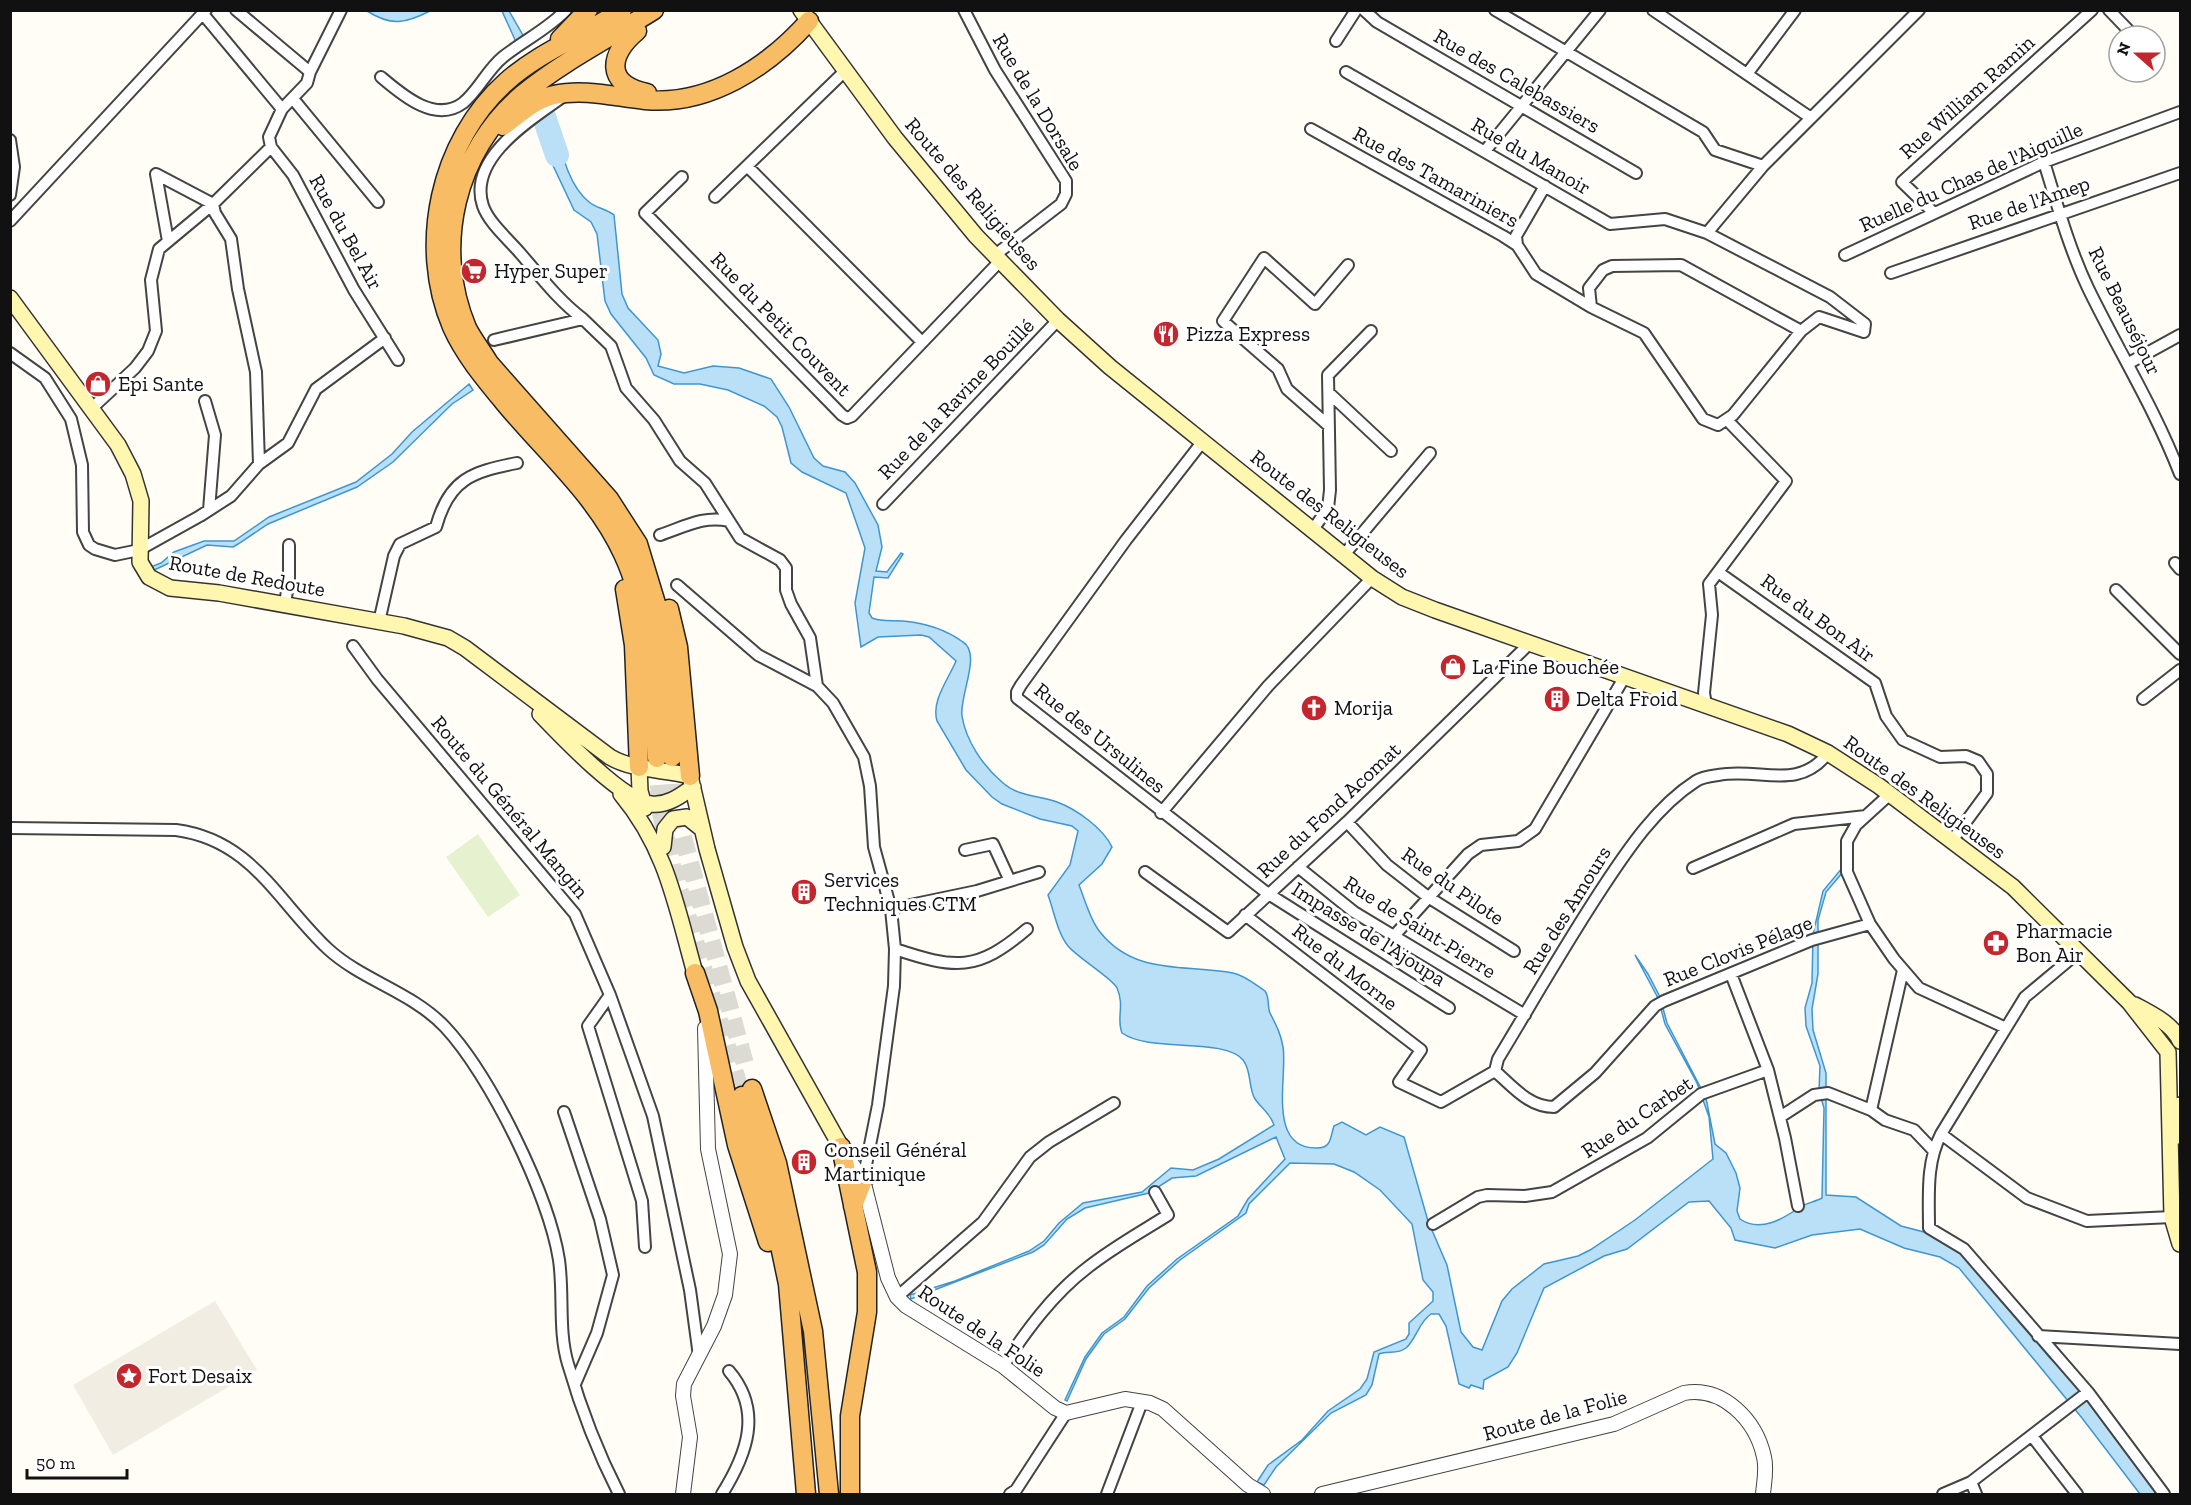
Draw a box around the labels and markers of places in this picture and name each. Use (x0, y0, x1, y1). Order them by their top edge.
supermarket icon: Hyper Super (459, 256, 489, 286)
place label: Hyper Super (494, 258, 608, 283)
restaurant icon: Pizza Express (1151, 319, 1181, 349)
place label: Pizza Express (1186, 321, 1310, 346)
shop icon: Epi Sante (83, 369, 113, 399)
place label: Epi Sante (118, 371, 204, 396)
shop icon: La Fine Bouchée (1438, 652, 1468, 682)
place label: La Fine Bouchée (1472, 654, 1619, 679)
building icon: Delta Froid (1542, 684, 1572, 714)
place label: Delta Froid (1576, 686, 1678, 711)
church icon: Morija (1299, 693, 1329, 723)
place label: Morija (1334, 695, 1393, 721)
place label: Services Techniques CTM (824, 867, 977, 916)
building icon: Services Techniques CTM (789, 877, 819, 907)
place label: Pharmacie Bon Air (2016, 918, 2113, 967)
pharmacy icon: Pharmacie Bon Air (1981, 928, 2011, 958)
place label: Conseil Général Martinique (824, 1137, 967, 1186)
building icon: Conseil Général Martinique (789, 1147, 819, 1177)
place icon: Fort Desaix (114, 1361, 144, 1391)
place label: Fort Desaix (148, 1363, 252, 1388)

